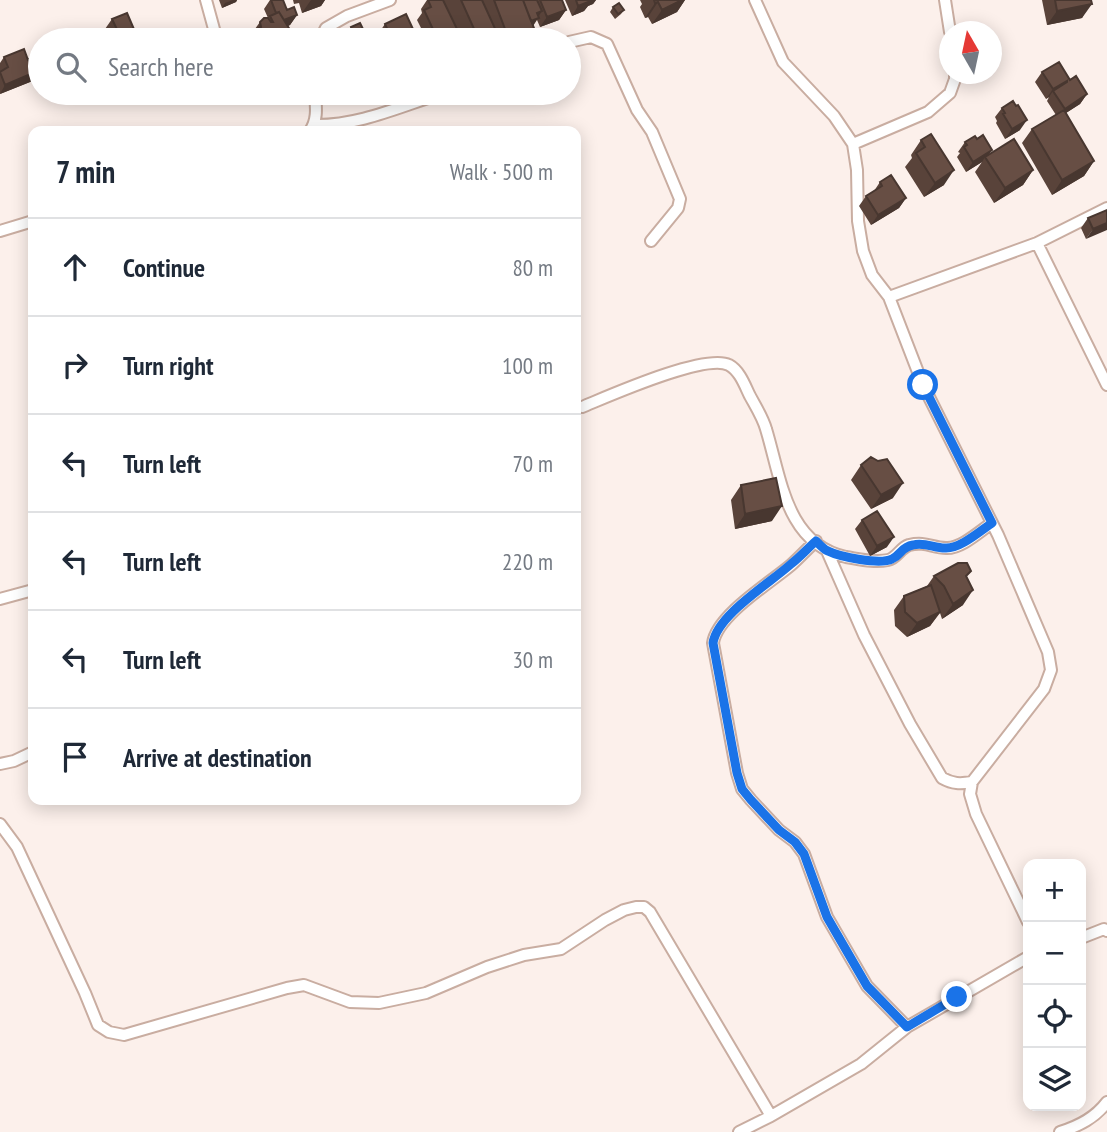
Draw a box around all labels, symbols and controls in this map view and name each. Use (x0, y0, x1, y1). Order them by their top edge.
north arrow (939, 21, 1002, 84)
search box (28, 28, 581, 105)
icon: search (52, 48, 90, 86)
text: Search here (108, 50, 214, 83)
text: 7 min (56, 152, 115, 191)
text: Walk · 500 m (450, 157, 553, 186)
icon: ahead (56, 248, 94, 286)
text: Continue (123, 251, 205, 284)
text: 80 m (512, 253, 553, 282)
icon: right (56, 346, 94, 384)
text: Turn right (123, 349, 214, 382)
text: 100 m (502, 351, 553, 380)
route start (907, 369, 938, 400)
icon: left (56, 444, 94, 482)
text: Turn left (123, 447, 201, 480)
text: 70 m (512, 449, 553, 478)
icon: left (56, 542, 94, 580)
text: Turn left (123, 545, 201, 578)
text: 220 m (502, 547, 553, 576)
icon: left (56, 640, 94, 678)
text: Turn left (123, 643, 201, 676)
text: 30 m (512, 645, 553, 674)
icon: arrive (56, 738, 94, 776)
text: Arrive at destination (123, 741, 312, 774)
map controls (1023, 859, 1086, 1111)
button: + (1023, 859, 1086, 922)
button: − (1023, 922, 1086, 985)
route end (941, 981, 972, 1012)
button: locate (1023, 985, 1086, 1048)
button: layers (1023, 1048, 1086, 1111)

